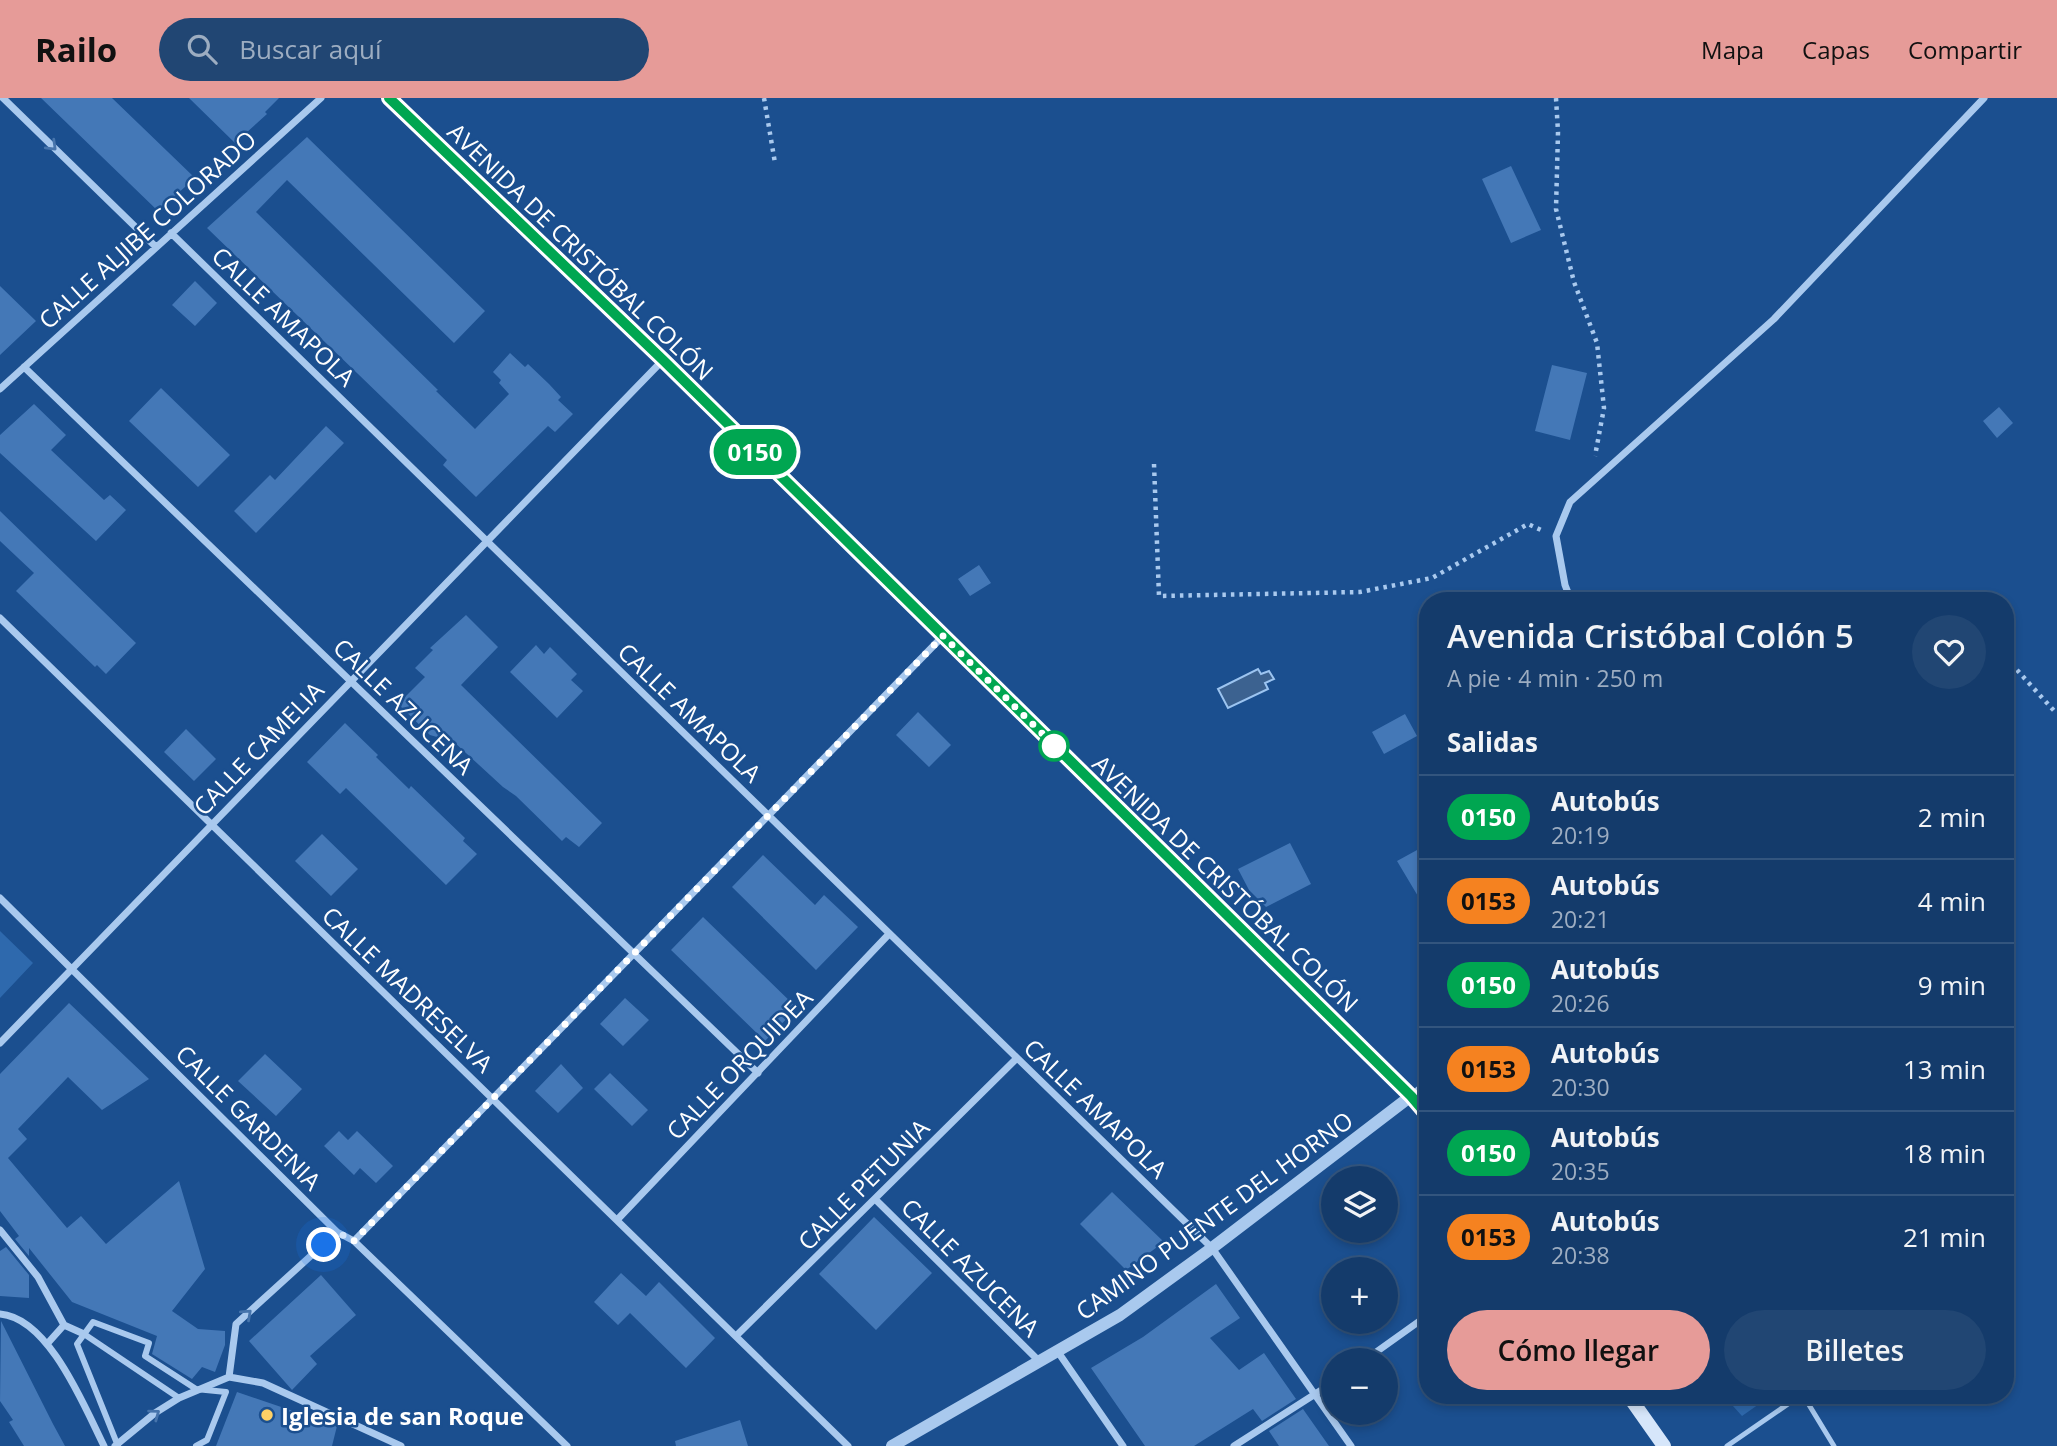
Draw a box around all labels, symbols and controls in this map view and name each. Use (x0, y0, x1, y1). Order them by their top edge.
search box (159, 18, 649, 81)
text: Railo (35, 27, 117, 72)
icon: search (183, 30, 221, 68)
text: Buscar aquí (239, 31, 382, 67)
text: Mapa (1701, 33, 1764, 66)
text: Capas (1802, 33, 1870, 66)
text: Compartir (1908, 33, 2022, 66)
street label: AVENIDA DE CRISTÓBAL COLÓN (441, 115, 721, 387)
street label: CALLE ALJIBE COLORADO (31, 122, 263, 336)
one-way arrow (43, 137, 56, 150)
street label: CALLE AMAPOLA (205, 239, 364, 394)
line badge: 0150 (706, 429, 804, 475)
text: 0150 (728, 435, 782, 468)
text: Avenida Cristóbal Colón 5 (1447, 613, 1854, 658)
button: heart (1912, 615, 1986, 689)
street label: CALLE AZUCENA (327, 631, 482, 782)
street label: CALLE AMAPOLA (611, 635, 770, 790)
text: A pie · 4 min · 250 m (1447, 662, 1663, 694)
street label: CALLE CAMELIA (186, 673, 331, 822)
text: Salidas (1447, 724, 1538, 760)
unlabelled marker (1039, 731, 1069, 761)
street label: AVENIDA DE CRISTÓBAL COLÓN (1086, 747, 1366, 1019)
text: Autobús (1551, 783, 1660, 819)
text: 2 min (1918, 799, 1986, 835)
text: 0150 (1461, 800, 1516, 833)
text: 20:19 (1551, 819, 1610, 851)
text: Autobús (1551, 867, 1660, 903)
text: 4 min (1918, 883, 1986, 919)
text: 0153 (1461, 884, 1516, 917)
street label: CALLE MADRESELVA (315, 899, 501, 1080)
text: 20:21 (1551, 903, 1610, 935)
text: Autobús (1551, 951, 1660, 987)
text: 9 min (1918, 967, 1986, 1003)
text: 0150 (1461, 968, 1516, 1001)
street label: CALLE ORQUIDEA (659, 981, 820, 1146)
text: 20:26 (1551, 987, 1610, 1019)
street label: CALLE AMAPOLA (1017, 1031, 1176, 1186)
text: Autobús (1551, 1035, 1660, 1071)
street label: CALLE GARDENIA (169, 1037, 330, 1198)
text: 13 min (1903, 1051, 1986, 1087)
text: 0153 (1461, 1052, 1516, 1085)
text: 20:30 (1551, 1071, 1610, 1103)
street label: CAMINO PUENTE DEL HORNO (1069, 1103, 1359, 1327)
street label: CALLE PETUNIA (790, 1110, 937, 1257)
text: Autobús (1551, 1119, 1660, 1155)
text: 18 min (1903, 1135, 1986, 1171)
text: 0150 (1461, 1136, 1516, 1169)
text: 20:35 (1551, 1155, 1610, 1187)
map controls (1321, 1166, 1398, 1425)
button: layers (1321, 1166, 1398, 1243)
street label: CALLE AZUCENA (895, 1191, 1048, 1344)
text: Autobús (1551, 1203, 1660, 1239)
text: 21 min (1903, 1219, 1986, 1255)
text: 0153 (1461, 1220, 1516, 1253)
your location (306, 1227, 341, 1262)
text: 20:38 (1551, 1239, 1610, 1271)
button: + (1321, 1257, 1398, 1334)
one-way arrow (239, 1310, 252, 1323)
button: Cómo llegar (1447, 1310, 1710, 1390)
button: Billetes (1724, 1310, 1986, 1390)
button: − (1321, 1348, 1398, 1425)
place label: Iglesia de san Roque (281, 1399, 524, 1432)
marker: Iglesia de san Roque (259, 1407, 275, 1423)
one-way arrow (147, 1410, 160, 1422)

